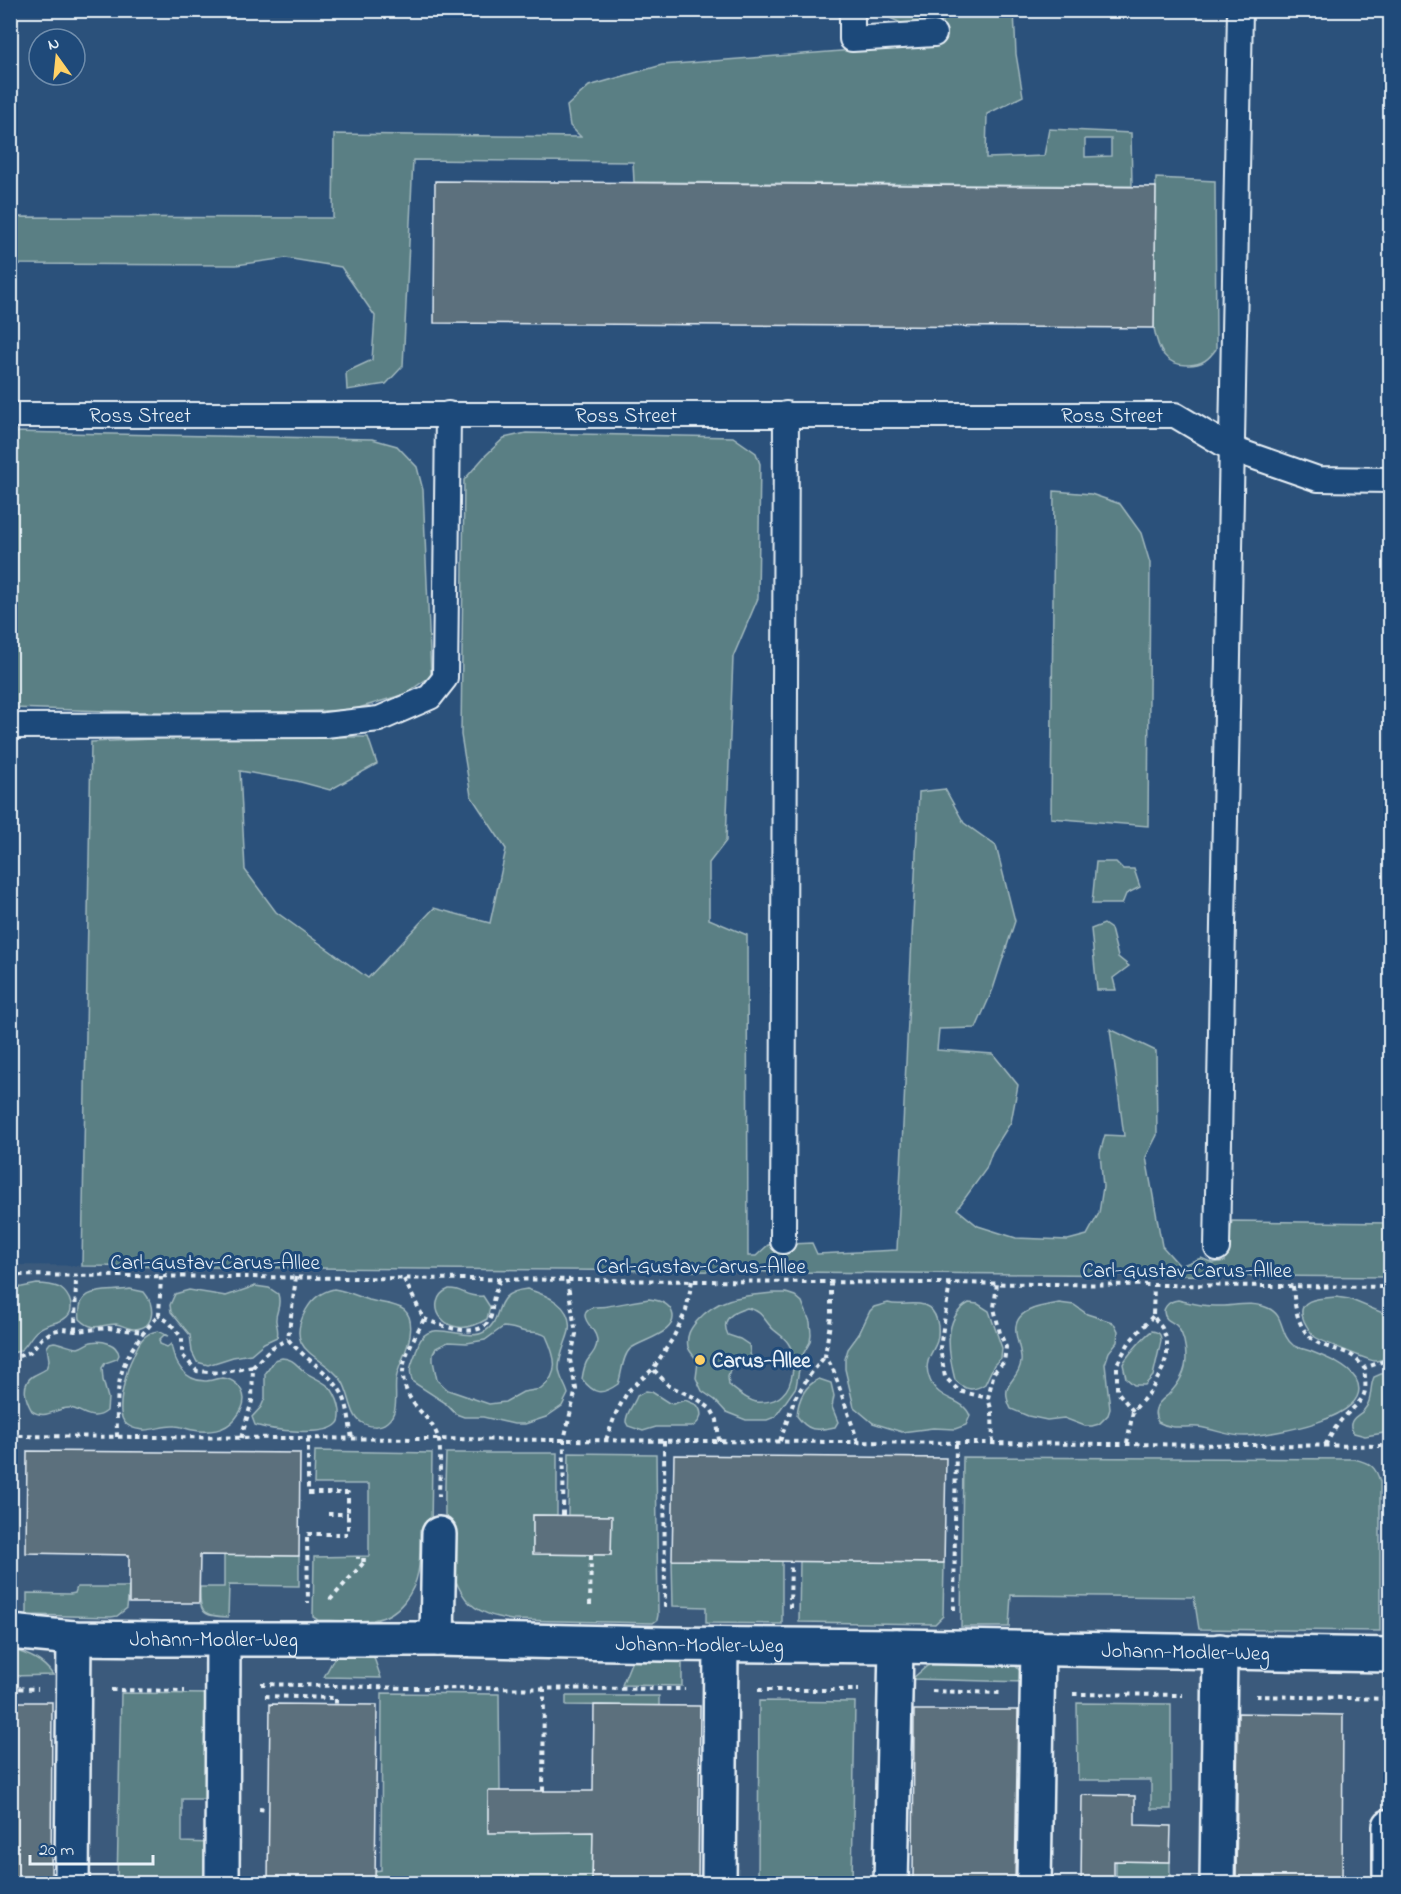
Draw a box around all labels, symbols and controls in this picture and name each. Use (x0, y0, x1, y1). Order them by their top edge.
north arrow (27, 27, 87, 87)
text: N (45, 31, 62, 57)
street label: Ross Street (89, 402, 191, 432)
street label: Ross Street (575, 402, 677, 432)
street label: Ross Street (1061, 402, 1163, 432)
street label: Carl-Gustav-Carus-Allee (110, 1249, 320, 1279)
street label: Carl-Gustav-Carus-Allee (596, 1253, 806, 1283)
street label: Carl-Gustav-Carus-Allee (1082, 1257, 1292, 1287)
place label: Carus-Allee (712, 1347, 811, 1377)
marker: Carus-Allee (693, 1353, 707, 1367)
street label: Johann-Modler-Weg (129, 1626, 298, 1658)
street label: Johann-Modler-Weg (615, 1630, 784, 1664)
street label: Johann-Modler-Weg (1101, 1637, 1270, 1672)
scale bar (30, 1828, 153, 1866)
text: 20 m (39, 1838, 74, 1864)

